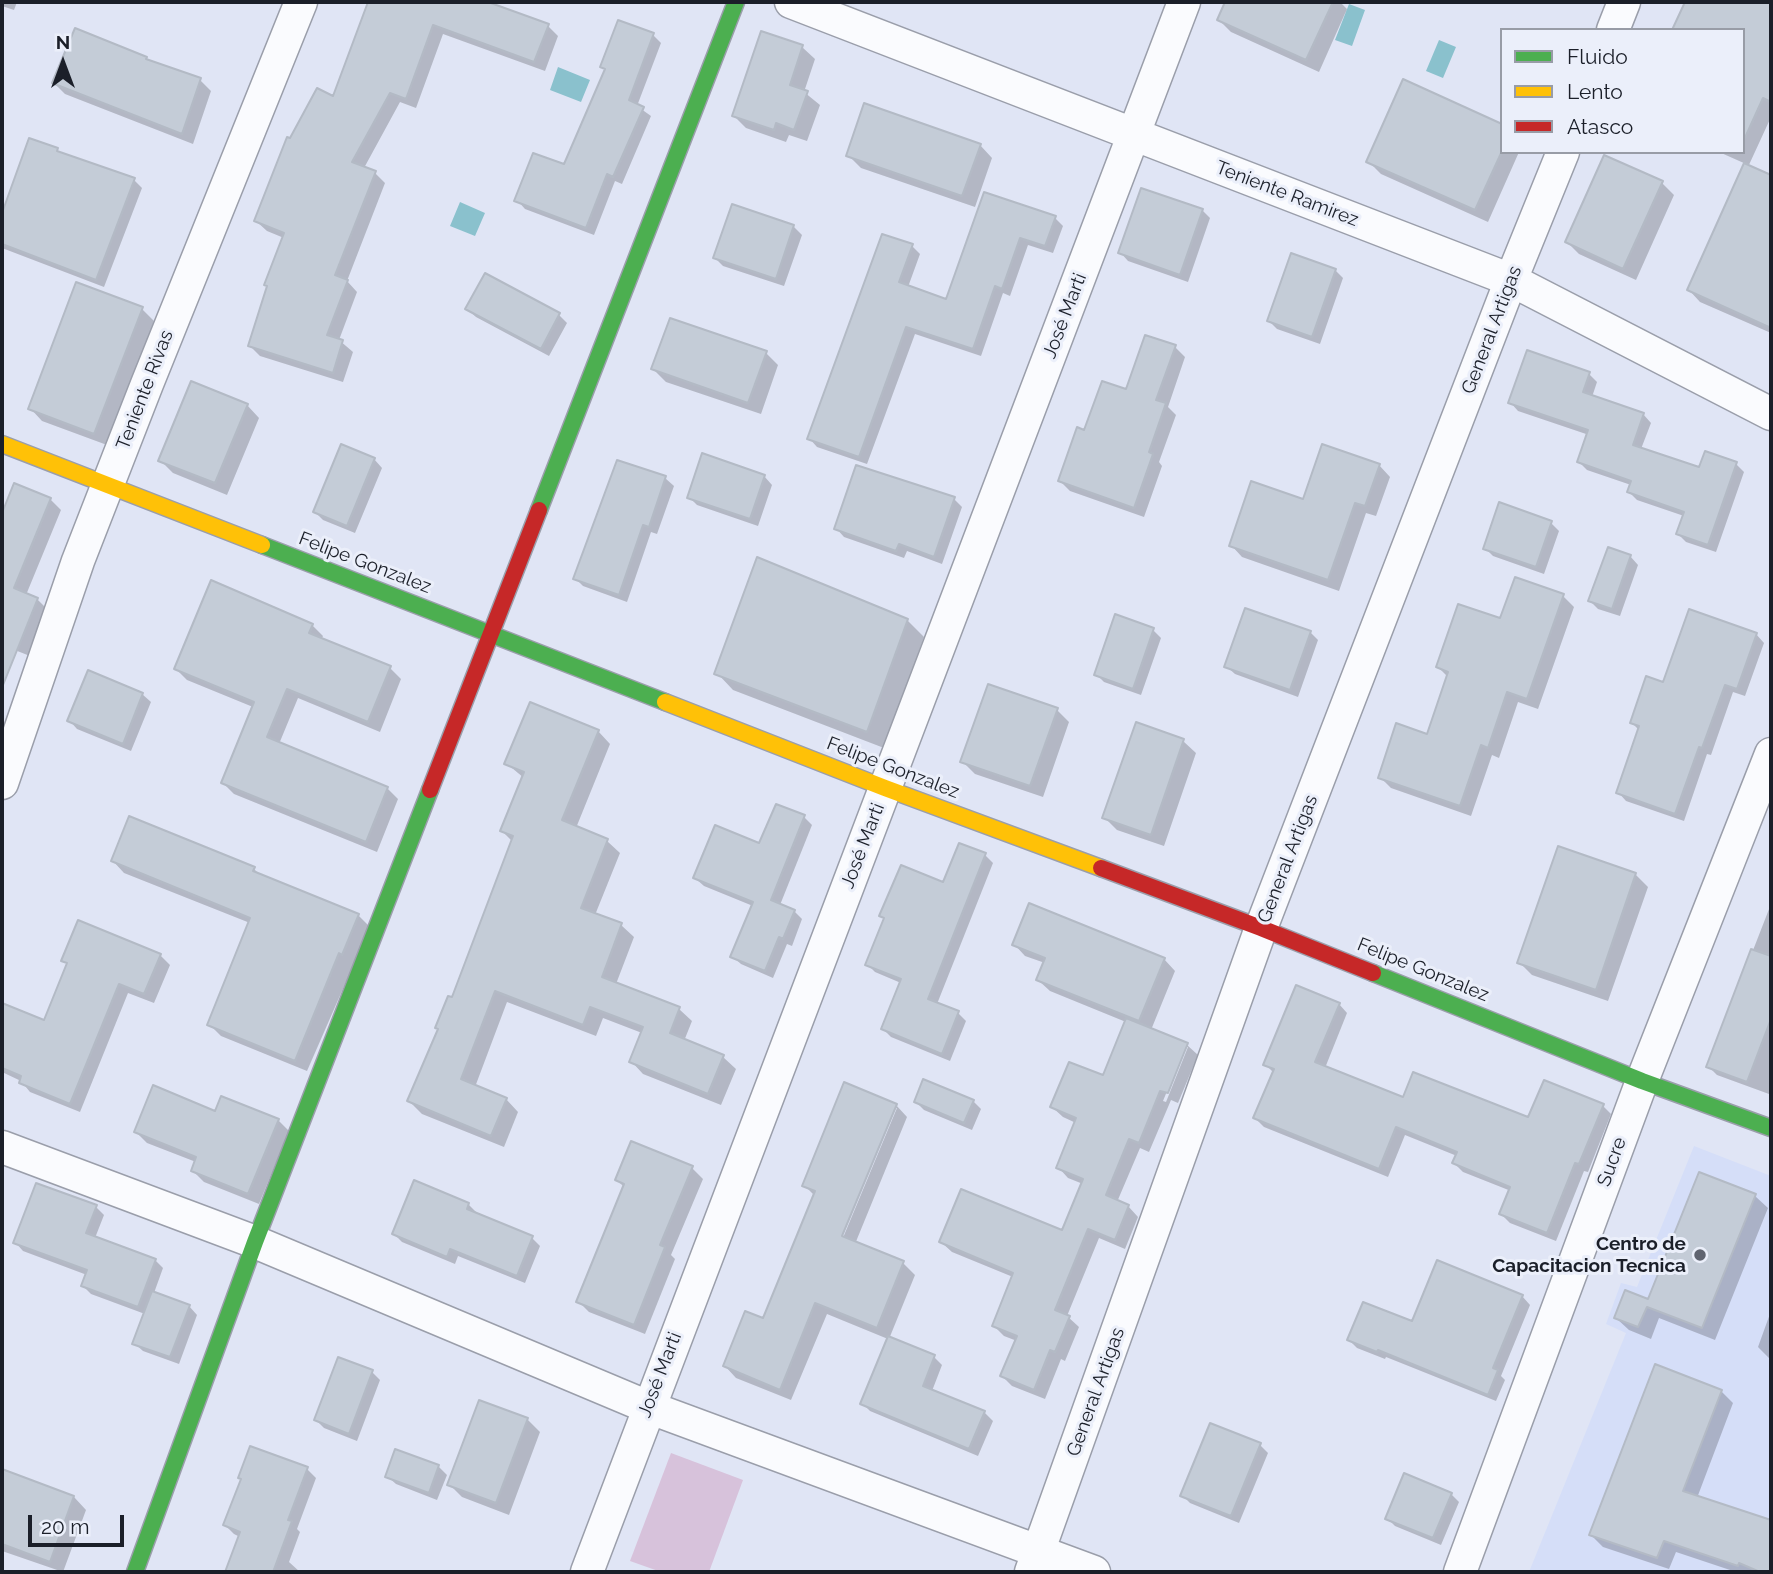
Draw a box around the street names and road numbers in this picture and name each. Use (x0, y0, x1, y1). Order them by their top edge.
street label: Teniente Ramirez (1212, 156, 1362, 232)
street label: General Artigas (1457, 263, 1527, 397)
street label: José Marti (1038, 270, 1092, 362)
street label: Teniente Rivas (112, 327, 178, 453)
street label: Felipe Gonzalez (296, 527, 434, 599)
street label: Felipe Gonzalez (824, 732, 962, 804)
street label: General Artigas (1253, 792, 1323, 926)
street label: José Marti (836, 800, 890, 892)
street label: Felipe Gonzalez (1354, 933, 1492, 1007)
street label: Sucre (1593, 1134, 1631, 1190)
street label: General Artigas (1062, 1325, 1130, 1459)
street label: José Marti (633, 1329, 687, 1421)

